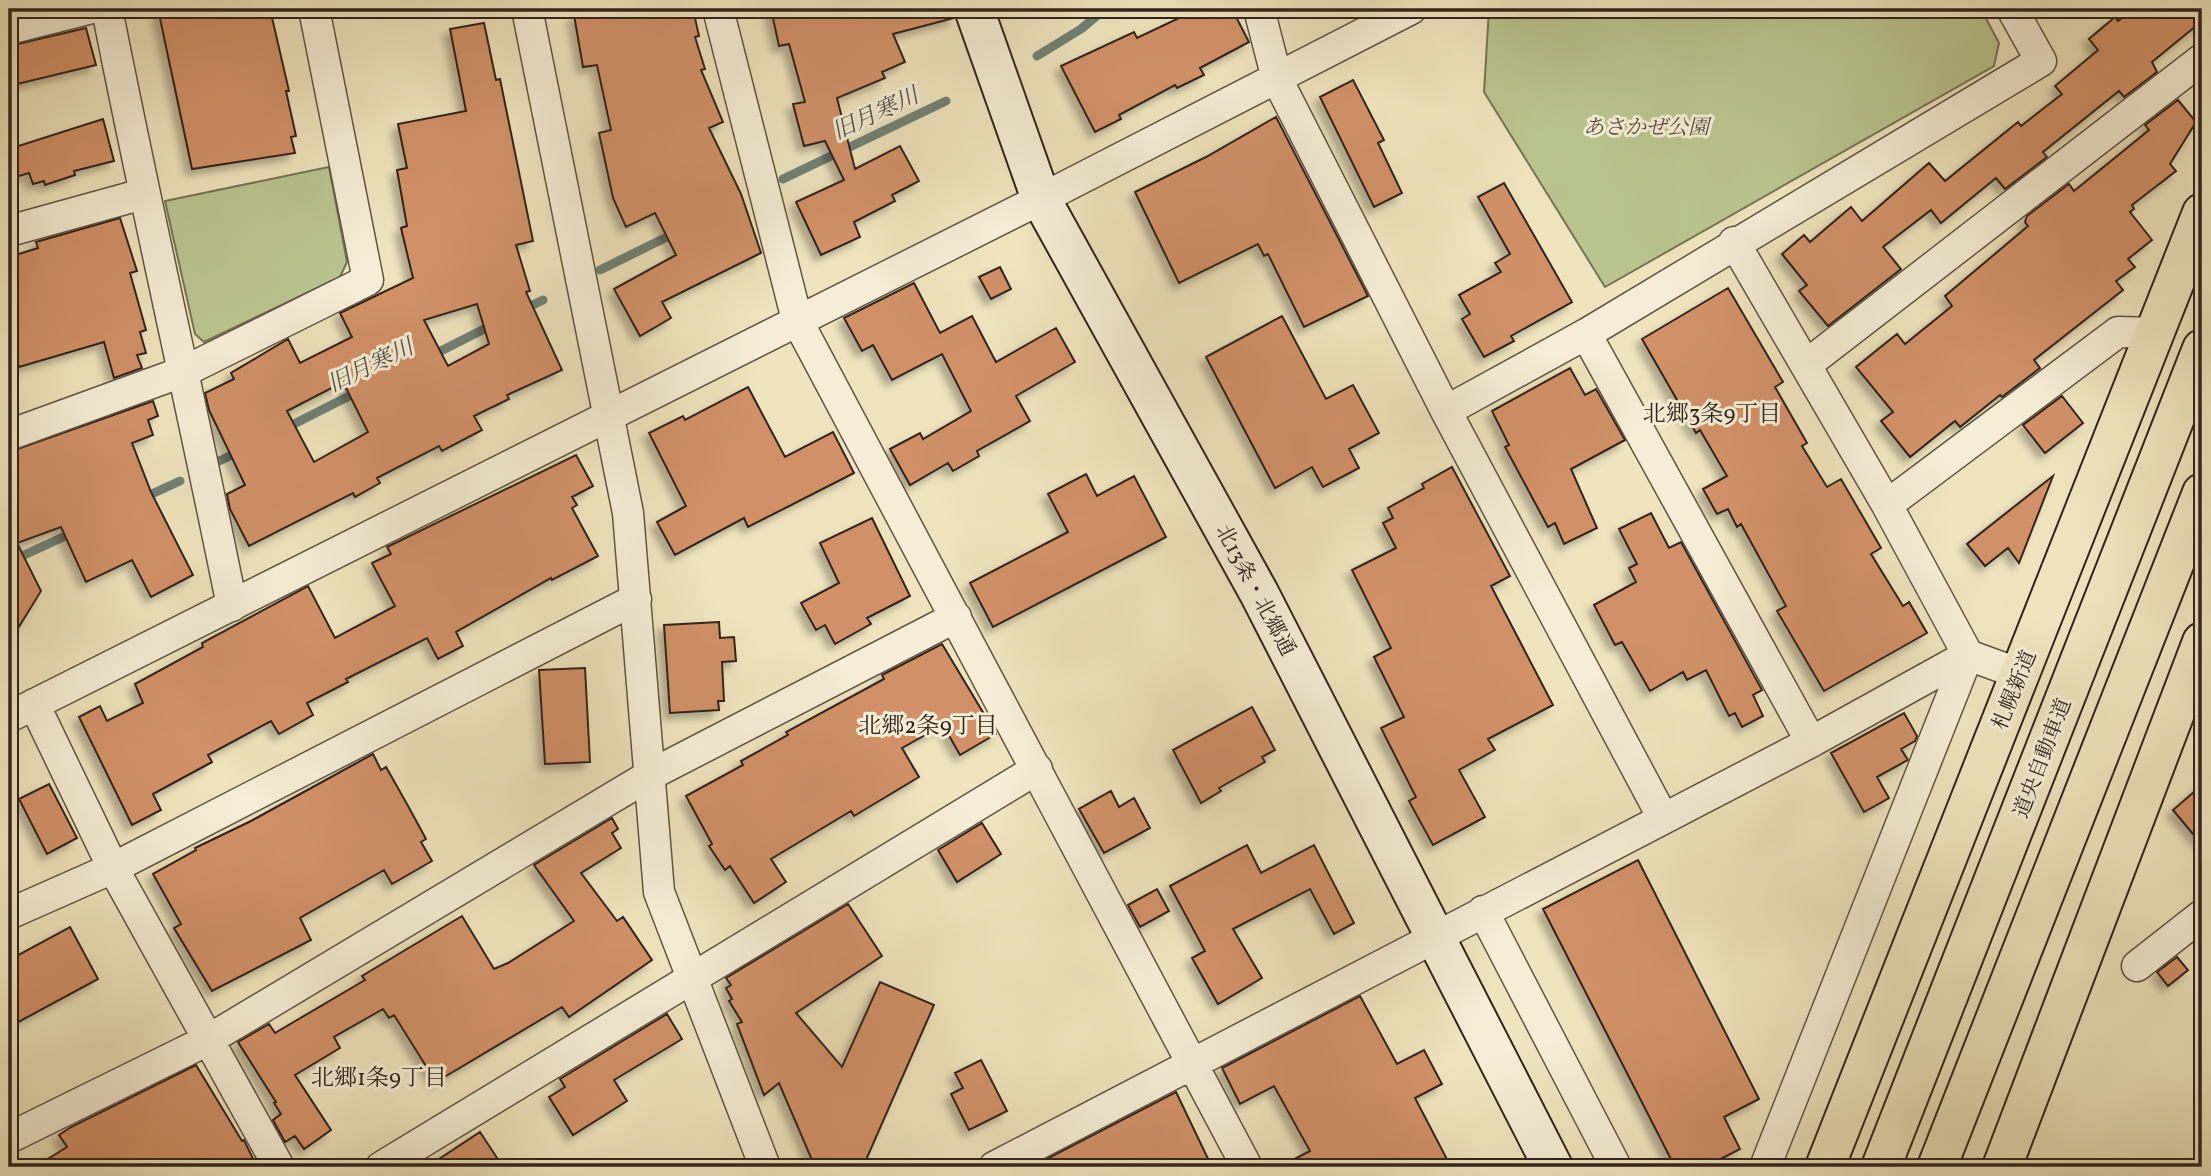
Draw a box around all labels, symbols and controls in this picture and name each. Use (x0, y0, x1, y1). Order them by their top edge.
water label: 旧月寒川 (827, 80, 927, 149)
park label: あさかぜ公園 (1583, 114, 1712, 143)
water label: 旧月寒川 (323, 331, 422, 401)
district label: 北郷3条9丁目 (1643, 399, 1781, 431)
street label: 北13条・北郷通 (1208, 520, 1301, 661)
street label: 札幌新道 (1986, 646, 2045, 735)
street label: 道央自動車道 (2007, 695, 2080, 823)
district label: 北郷2条9丁目 (858, 711, 998, 743)
district label: 北郷1条9丁目 (311, 1063, 447, 1095)

